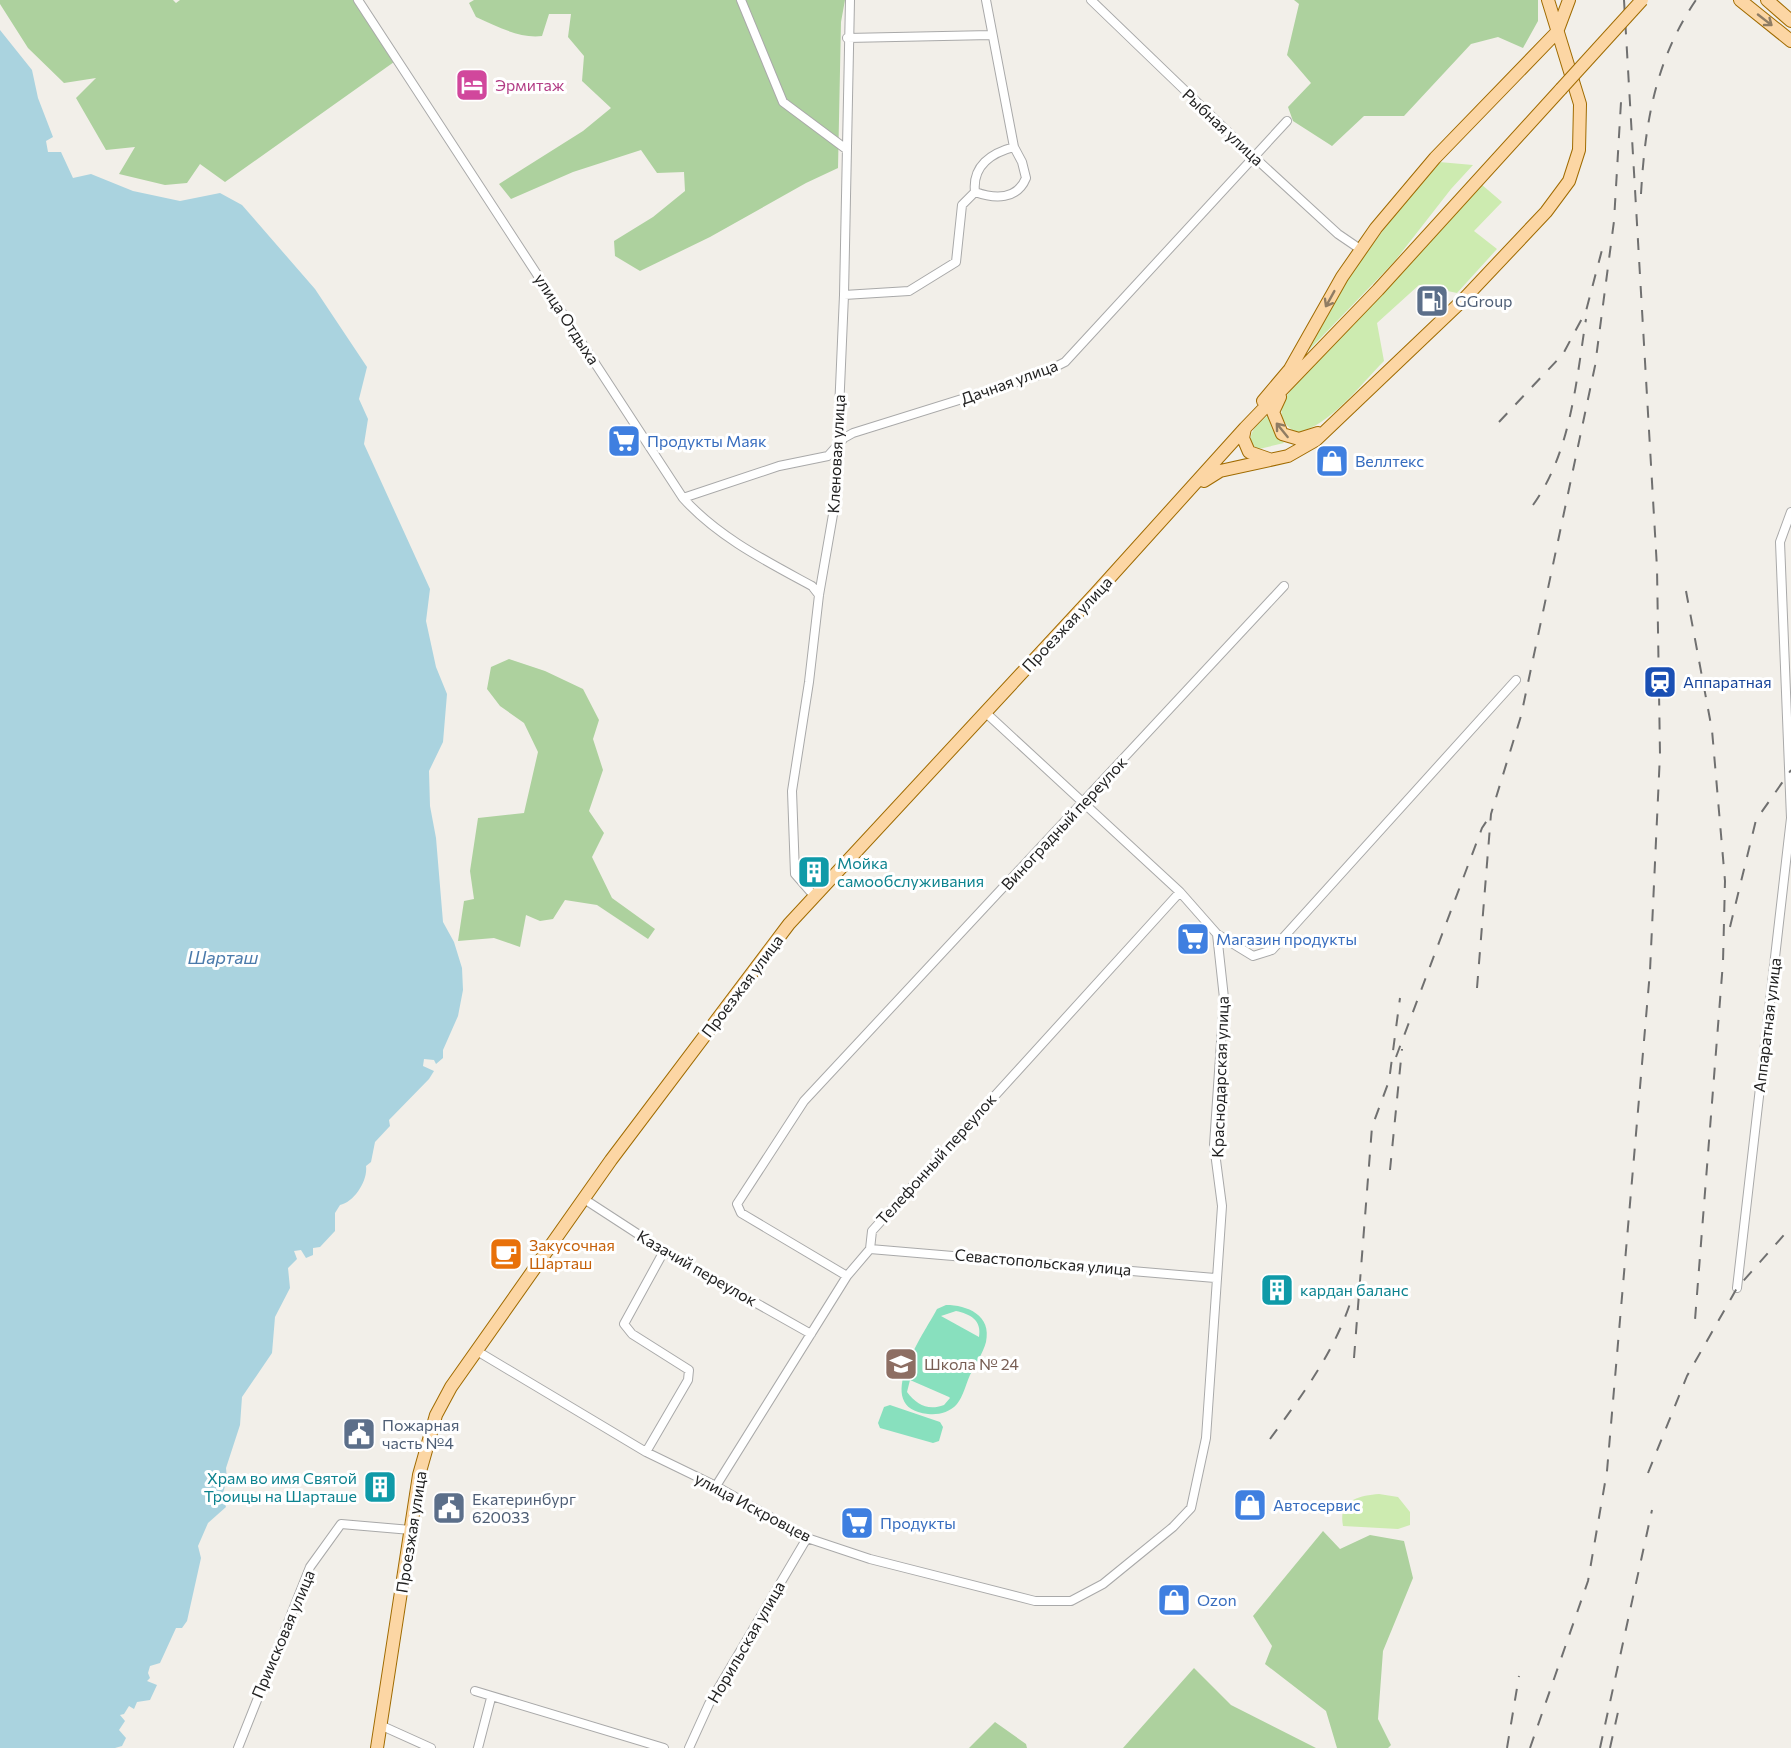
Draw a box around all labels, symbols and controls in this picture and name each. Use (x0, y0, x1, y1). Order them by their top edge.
one-way arrow (1757, 14, 1773, 27)
hotel icon: Эрмитаж (454, 67, 490, 103)
place label: Эрмитаж (495, 75, 565, 94)
street label: Рыбная улица (1179, 84, 1268, 169)
street label: улица Отдыха (531, 270, 604, 368)
fuel station icon: GGroup (1414, 283, 1450, 319)
one-way arrow (1324, 290, 1336, 307)
place label: GGroup (1455, 291, 1513, 310)
street label: Дачная улица (958, 355, 1060, 408)
street label: Кленовая улица (823, 394, 848, 514)
one-way arrow (1275, 422, 1289, 438)
supermarket icon: Продукты Маяк (606, 423, 642, 459)
place label: Продукты Маяк (647, 431, 767, 450)
shop icon: Веллтекс (1314, 443, 1350, 479)
place label: Веллтекс (1355, 451, 1424, 470)
street label: Проезжая улица (1018, 572, 1116, 675)
station icon: Аппаратная (1642, 664, 1678, 700)
place label: Аппаратная (1683, 672, 1772, 691)
street label: Виноградный переулок (997, 752, 1131, 893)
place label: Мойка самообслуживания (837, 853, 984, 890)
building icon: Мойка самообслуживания (796, 854, 832, 890)
supermarket icon: Магазин продукты (1175, 921, 1211, 957)
place label: Магазин продукты (1216, 929, 1357, 948)
street label: Проезжая улица (697, 931, 786, 1041)
water label: Шарташ (187, 946, 259, 968)
street label: Аппаратная улица (1749, 957, 1784, 1093)
street label: Краснодарская улица (1207, 996, 1232, 1158)
street label: Телефонный переулок (872, 1089, 1000, 1228)
street label: Казачий переулок (634, 1226, 761, 1310)
place label: Закусочная Шарташ (529, 1235, 615, 1272)
cafe icon: Закусочная Шарташ (488, 1236, 524, 1272)
street label: Севастопольская улица (954, 1244, 1132, 1279)
building icon: кардан баланс (1259, 1272, 1295, 1308)
place label: кардан баланс (1300, 1280, 1409, 1299)
school or university icon: Школа № 24 (883, 1346, 919, 1382)
place label: Школа № 24 (924, 1354, 1019, 1373)
place label: Пожарная часть №4 (382, 1415, 459, 1452)
public building icon: Пожарная часть №4 (341, 1416, 377, 1452)
place label: Храм во имя Святой Троицы на Шарташе (204, 1468, 357, 1505)
street label: улица Искровцев (692, 1468, 815, 1545)
building icon: Храм во имя Святой Троицы на Шарташе (362, 1469, 398, 1505)
street label: Проезжая улица (391, 1470, 430, 1594)
shop icon: Автосервис (1232, 1487, 1268, 1523)
place label: Екатеринбург 620033 (472, 1489, 576, 1526)
public building icon: Екатеринбург 620033 (431, 1490, 467, 1526)
place label: Автосервис (1273, 1495, 1361, 1514)
supermarket icon: Продукты (839, 1505, 875, 1541)
place label: Продукты (880, 1513, 956, 1532)
street label: Приисковая улица (247, 1567, 318, 1701)
street label: Норильская улица (703, 1577, 788, 1706)
shop icon: Ozon (1156, 1582, 1192, 1618)
place label: Ozon (1197, 1590, 1237, 1609)

